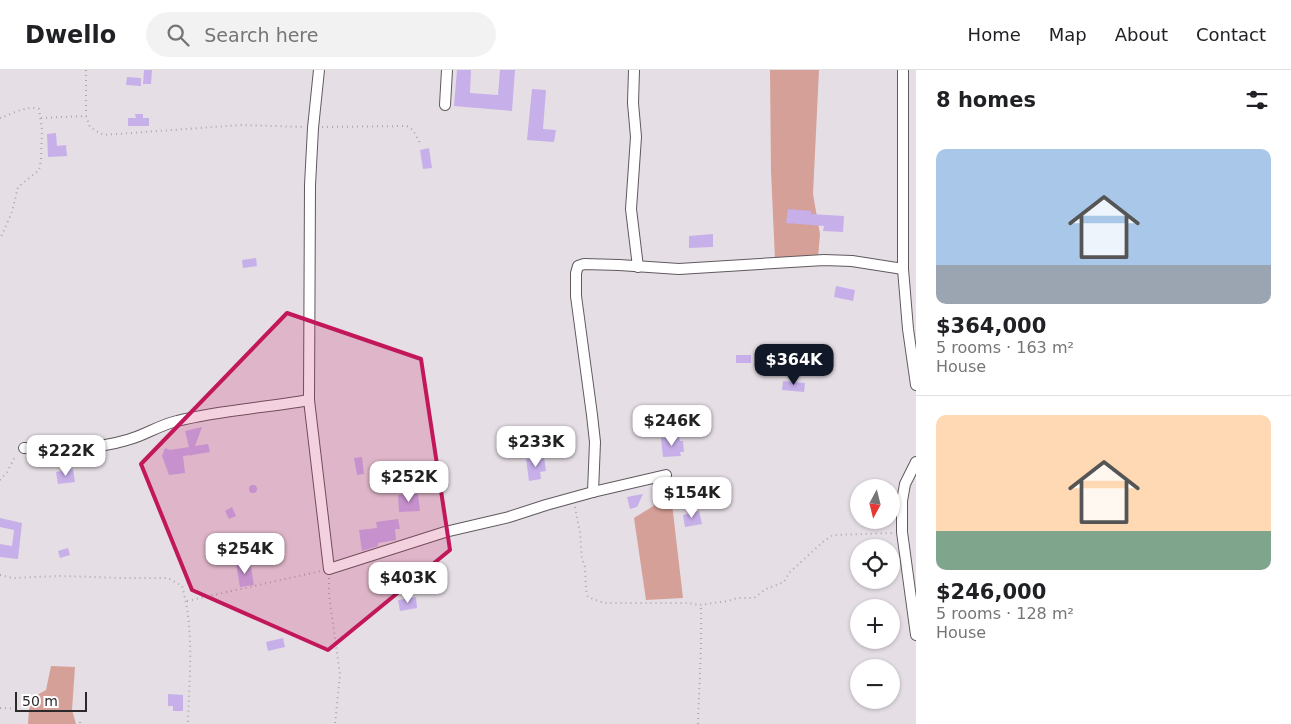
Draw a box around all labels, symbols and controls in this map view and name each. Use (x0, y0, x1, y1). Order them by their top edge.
search box (146, 12, 496, 57)
text: Dwello (25, 21, 116, 49)
icon: search (164, 21, 192, 49)
text: Search here (204, 24, 318, 46)
text: Home (968, 24, 1021, 45)
text: Map (1049, 24, 1087, 45)
text: About (1115, 24, 1168, 45)
text: Contact (1196, 24, 1266, 45)
icon: filters (1243, 86, 1271, 114)
text: 8 homes (936, 88, 1036, 112)
icon: home (1059, 182, 1149, 272)
text: $364,000 (936, 314, 1046, 338)
text: 5 rooms · 163 m² (936, 338, 1074, 357)
pin: $364K (759, 344, 829, 386)
text: $364K (766, 350, 822, 369)
text: House (936, 357, 986, 376)
pin: $246K (637, 404, 707, 447)
text: $246K (644, 411, 700, 430)
pin: $233K (501, 426, 571, 468)
text: $233K (508, 432, 564, 451)
pin: $222K (31, 434, 101, 477)
text: $222K (38, 441, 94, 460)
icon: home (1059, 447, 1149, 537)
pin: $252K (374, 460, 444, 503)
text: $252K (381, 467, 437, 486)
pin: $154K (657, 476, 727, 519)
north arrow (850, 479, 900, 529)
map controls (850, 479, 900, 709)
text: $154K (664, 483, 720, 502)
pin: $254K (210, 532, 280, 575)
text: $254K (217, 539, 273, 558)
button: locate (850, 539, 900, 589)
pin: $403K (373, 562, 443, 604)
text: $403K (380, 568, 436, 587)
text: $246,000 (936, 580, 1046, 604)
button: + (850, 599, 900, 649)
text: 5 rooms · 128 m² (936, 604, 1074, 623)
text: House (936, 623, 986, 642)
button: − (850, 659, 900, 709)
scale bar (15, 689, 88, 712)
text: 50 m (22, 693, 58, 709)

